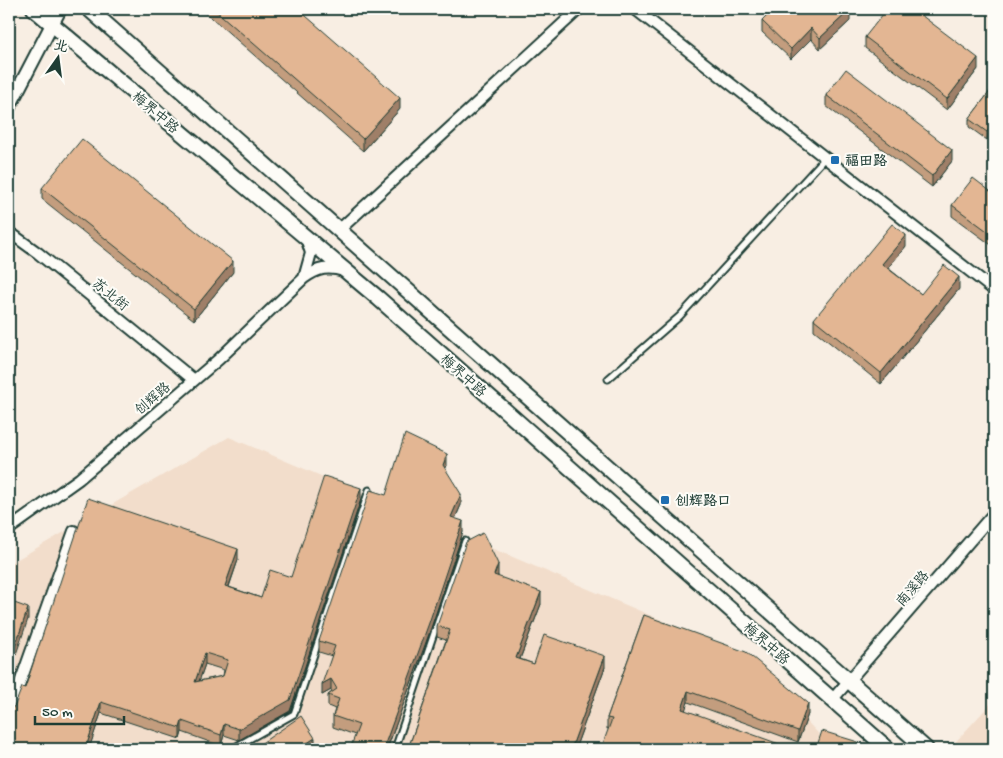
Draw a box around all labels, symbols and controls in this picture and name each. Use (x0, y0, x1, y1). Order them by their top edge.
north arrow (32, 32, 82, 82)
text: 北 (52, 38, 69, 58)
street label: 梅界中路 (127, 89, 182, 138)
place label: 福田路 (845, 153, 887, 171)
marker: 福田路 (829, 154, 841, 166)
street label: 苏北街 (88, 275, 132, 316)
street label: 梅界中路 (436, 351, 489, 402)
street label: 创辉路 (132, 379, 175, 420)
place label: 创辉路口 (675, 493, 731, 511)
marker: 创辉路口 (659, 494, 671, 506)
street label: 南溪路 (893, 568, 934, 611)
street label: 梅界中路 (739, 619, 793, 670)
scale bar (35, 693, 124, 725)
text: 50 m (42, 704, 73, 722)

